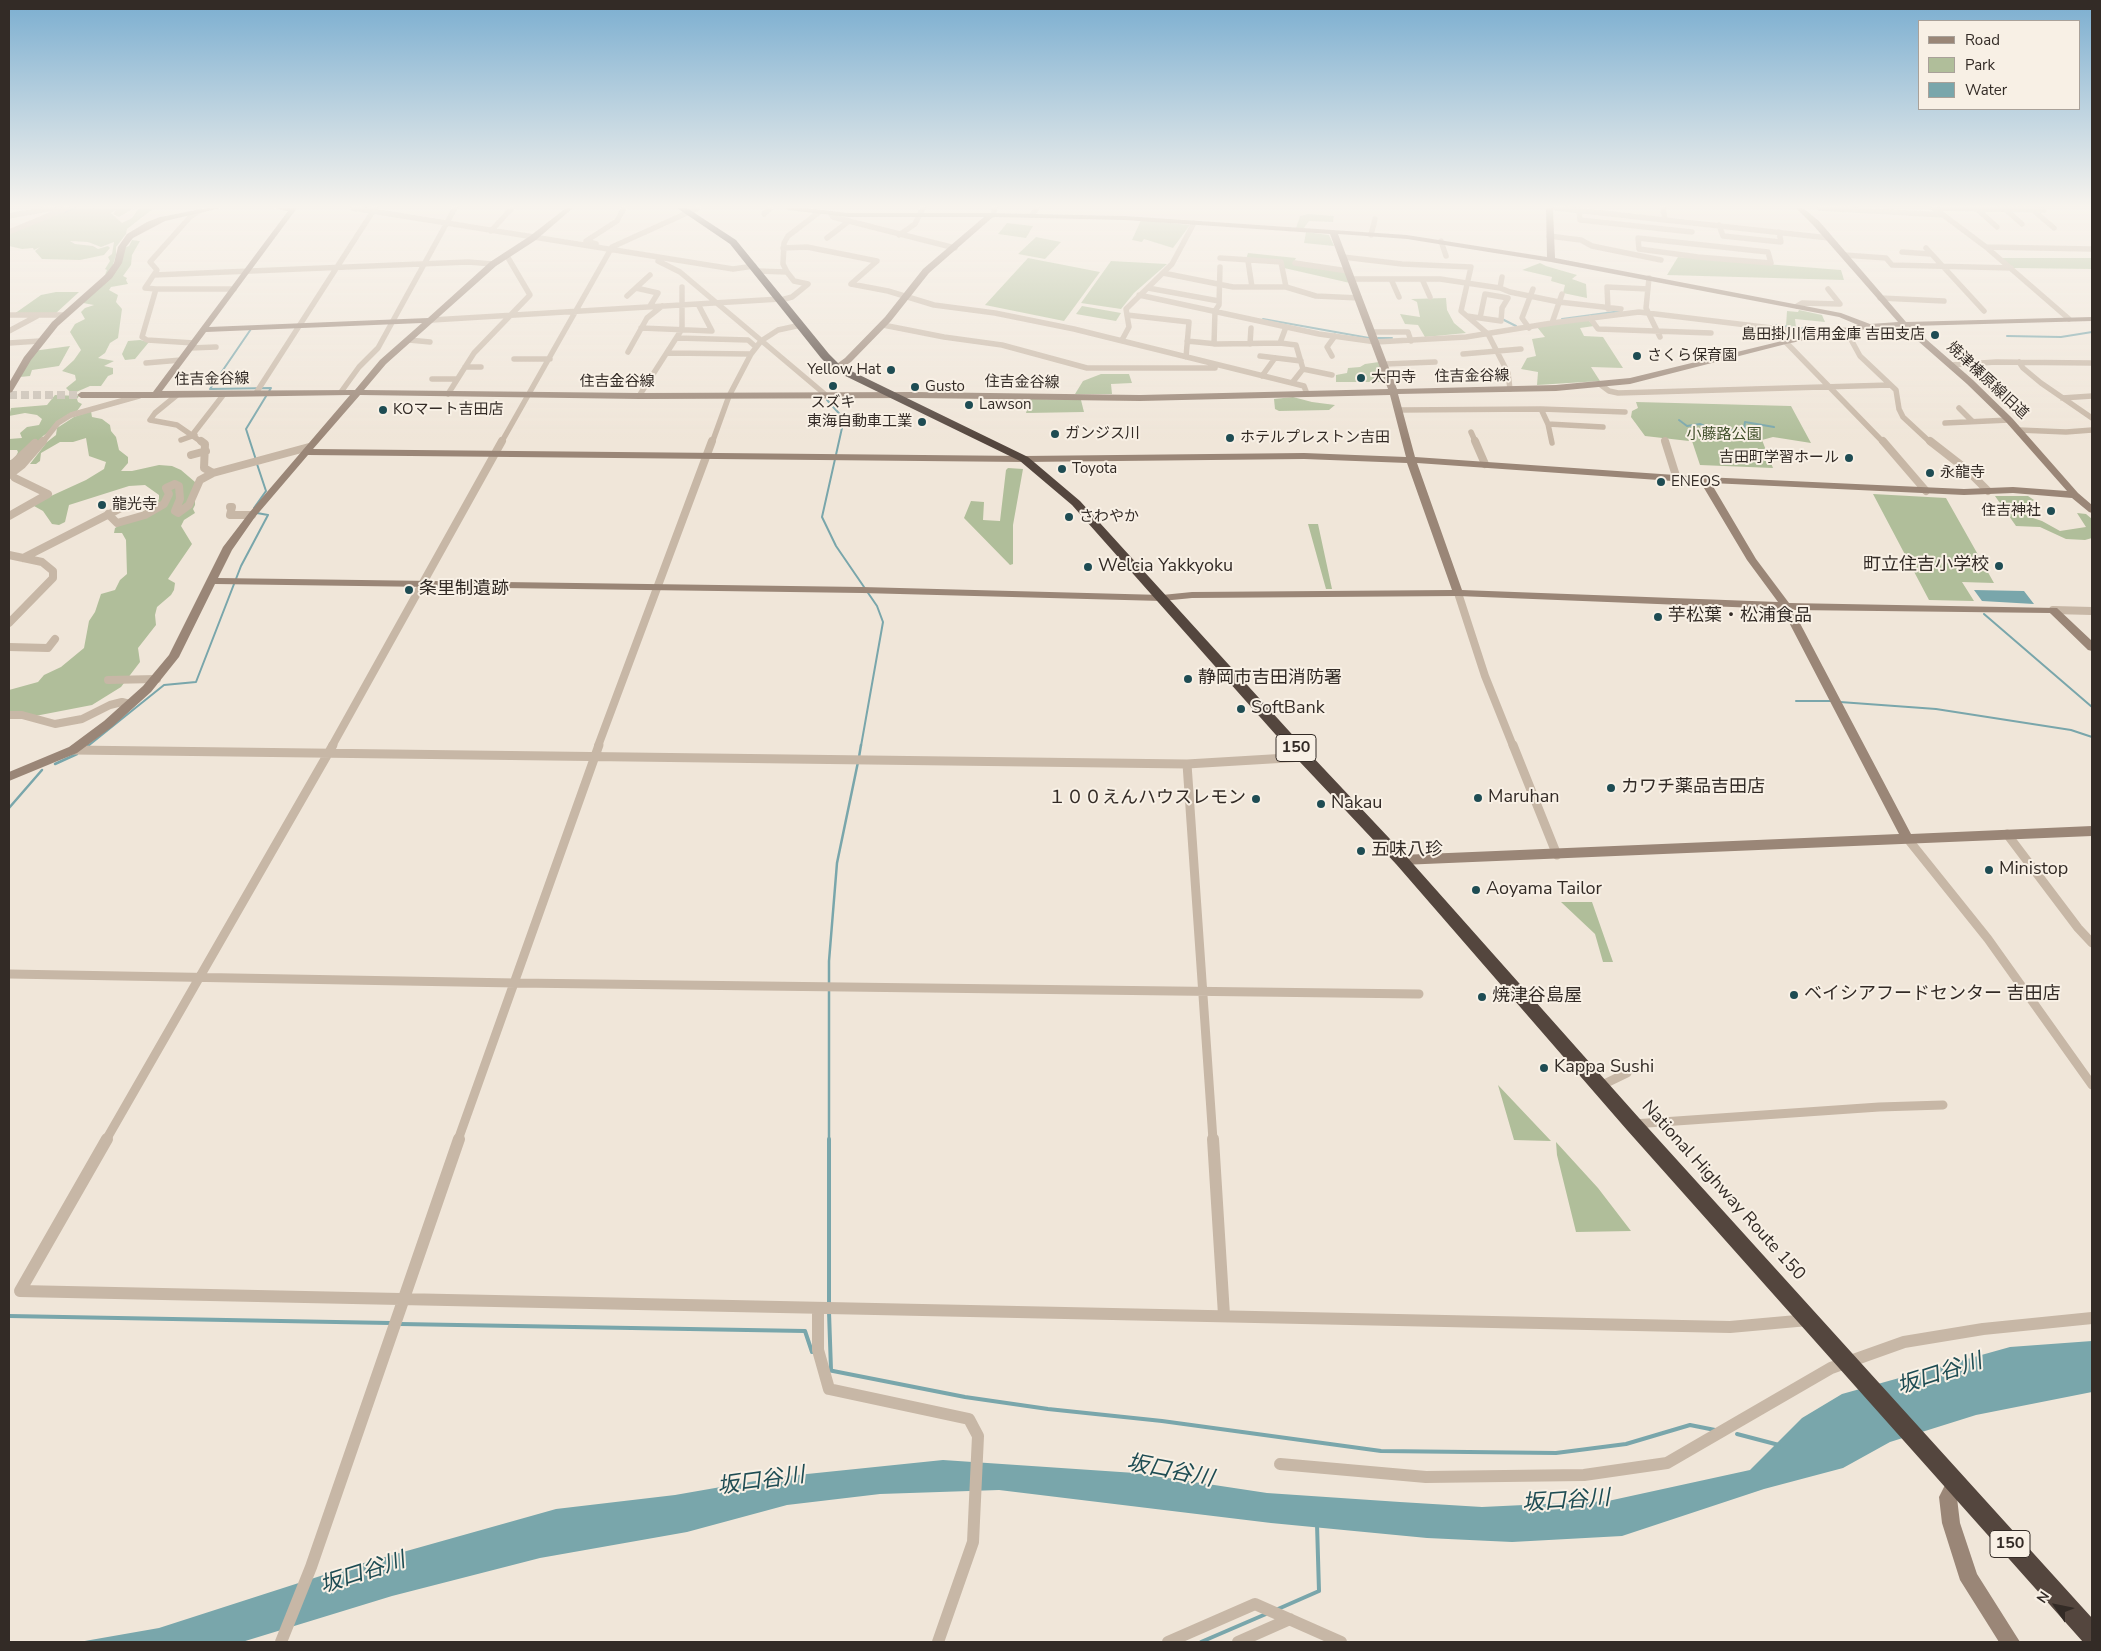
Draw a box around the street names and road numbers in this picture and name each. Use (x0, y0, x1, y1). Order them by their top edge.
street label: 焼津榛原線旧道 (1942, 339, 2032, 423)
street label: 住吉金谷線 (1434, 367, 1510, 387)
street label: 住吉金谷線 (174, 370, 250, 390)
street label: 住吉金谷線 (580, 373, 654, 391)
street label: 住吉金谷線 (984, 373, 1060, 393)
road number: 150 (1276, 734, 1316, 761)
street label: National Highway Route 150 (1636, 1097, 1810, 1285)
road number: 150 (1990, 1530, 2030, 1558)

